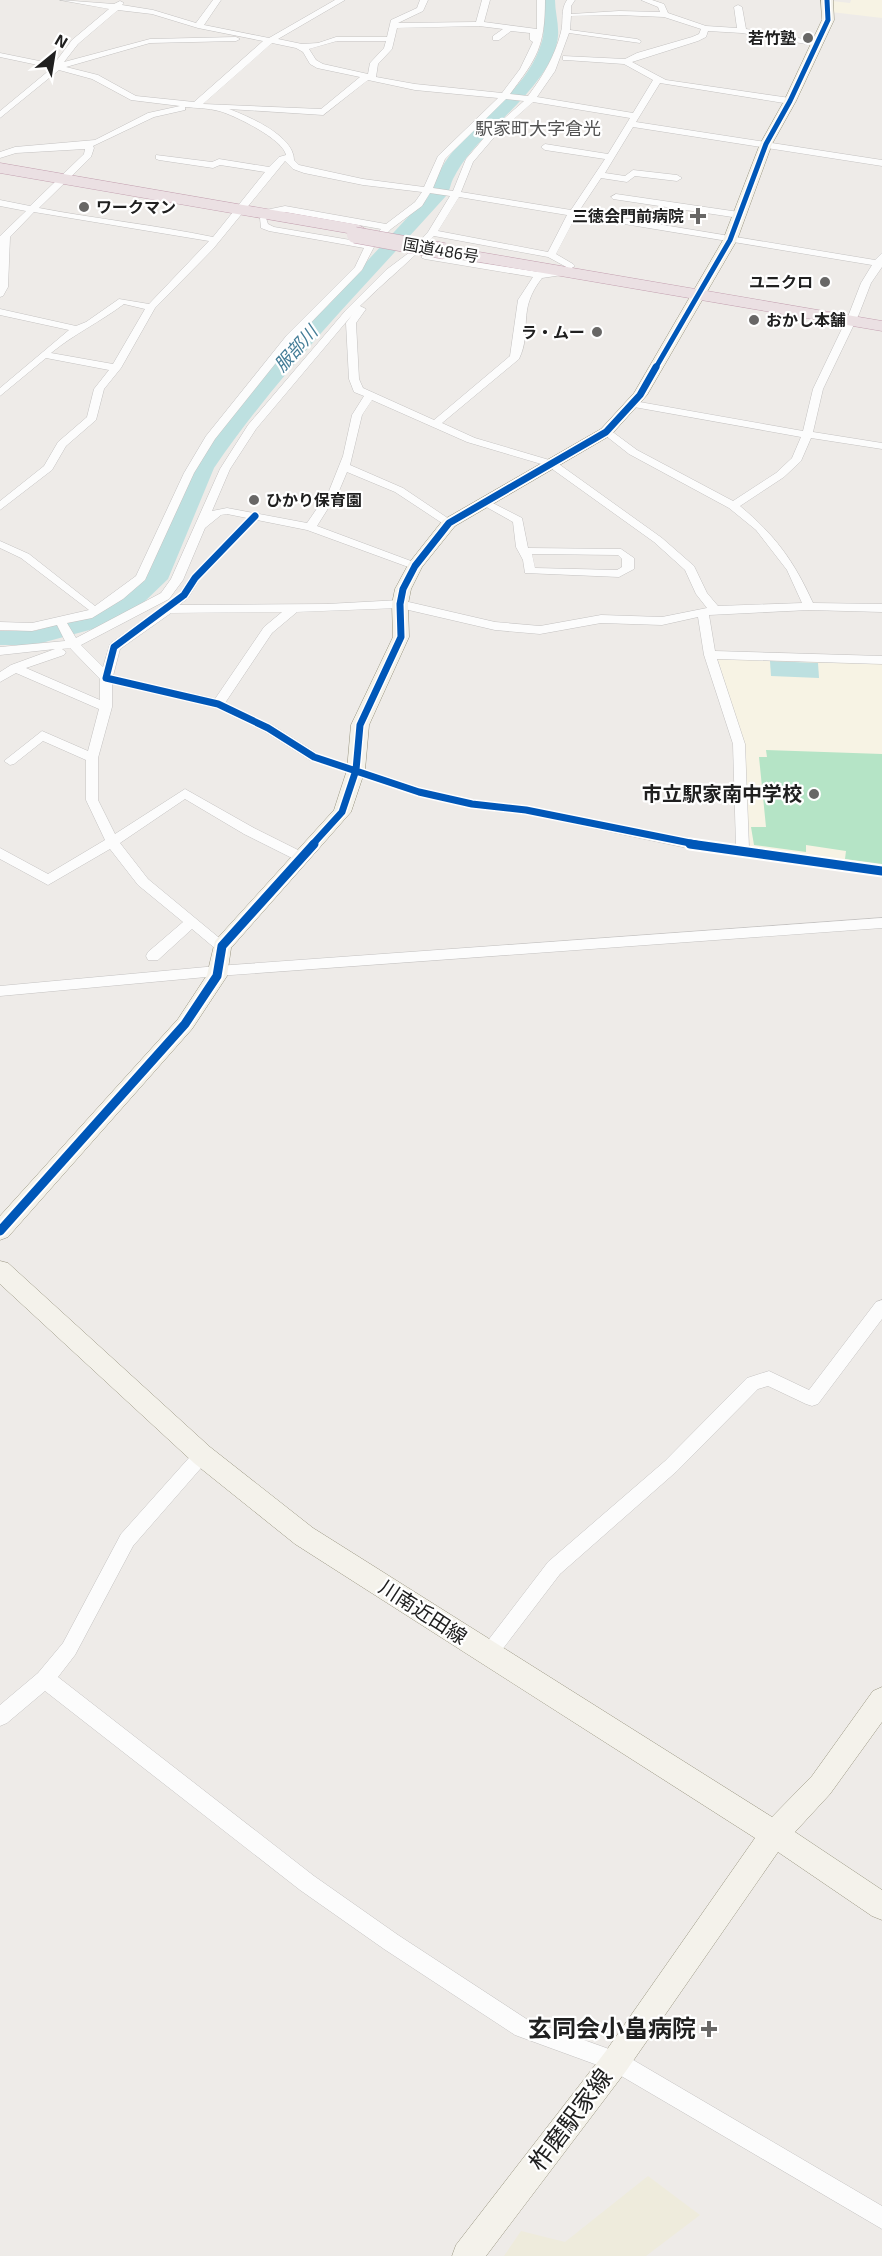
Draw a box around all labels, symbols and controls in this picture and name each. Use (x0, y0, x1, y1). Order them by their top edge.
north arrow (24, 24, 84, 84)
place label: 若竹塾 (748, 28, 796, 47)
text: N (52, 29, 72, 52)
marker: 若竹塾 (801, 31, 815, 45)
district label: 駅家町大字倉光 (475, 117, 601, 139)
place label: ワークマン (96, 197, 176, 216)
marker: ワークマン (77, 200, 91, 214)
place label: 三徳会門前病院 (572, 206, 684, 225)
marker: 三徳会門前病院 (689, 207, 707, 225)
street label: 国道486号 (402, 233, 481, 266)
place label: ユニクロ (749, 272, 813, 291)
marker: ユニクロ (818, 275, 832, 289)
place label: おかし本舗 (766, 310, 846, 329)
marker: おかし本舗 (747, 313, 761, 327)
water label: 服部川 (269, 319, 323, 376)
place label: ラ・ムー (521, 322, 585, 341)
marker: ラ・ムー (590, 325, 604, 339)
place label: ひかり保育園 (266, 490, 362, 509)
marker: ひかり保育園 (247, 493, 261, 507)
place label: 市立駅家南中学校 (642, 781, 802, 805)
marker: 市立駅家南中学校 (807, 787, 821, 801)
street label: 川南近田線 (375, 1574, 472, 1648)
place label: 玄同会小畠病院 (528, 2013, 696, 2042)
marker: 玄同会小畠病院 (700, 2020, 718, 2038)
street label: 柞磨駅家線 (522, 2062, 617, 2176)

